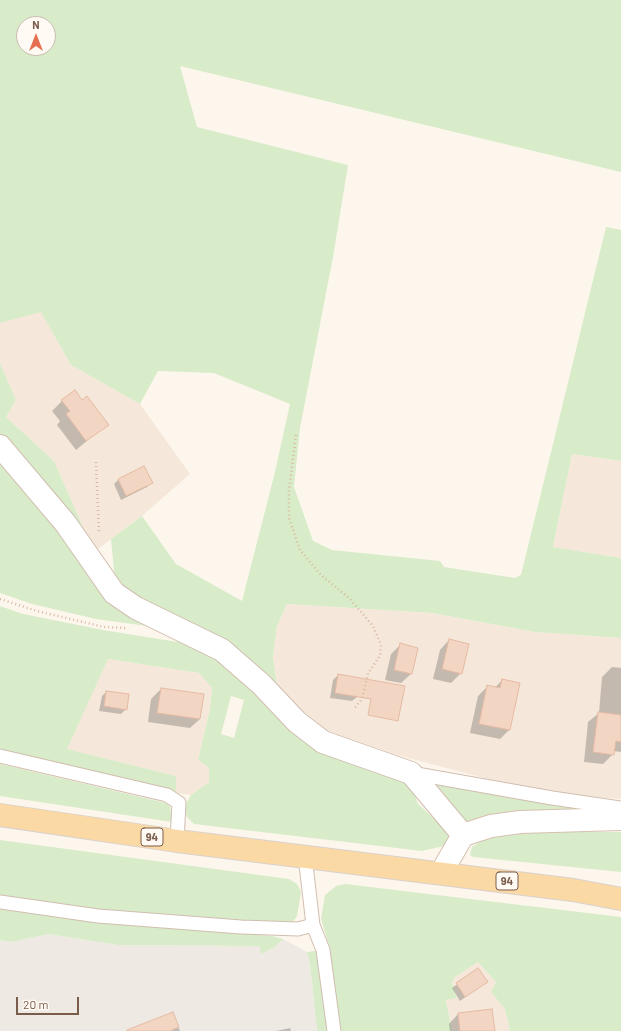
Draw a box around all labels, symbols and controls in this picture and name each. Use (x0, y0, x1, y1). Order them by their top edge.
north arrow (16, 16, 56, 56)
text: N (32, 18, 40, 31)
road number: 94 (141, 828, 163, 846)
road number: 94 (496, 872, 518, 890)
scale bar (18, 989, 81, 1015)
text: 20 m (23, 997, 49, 1011)

